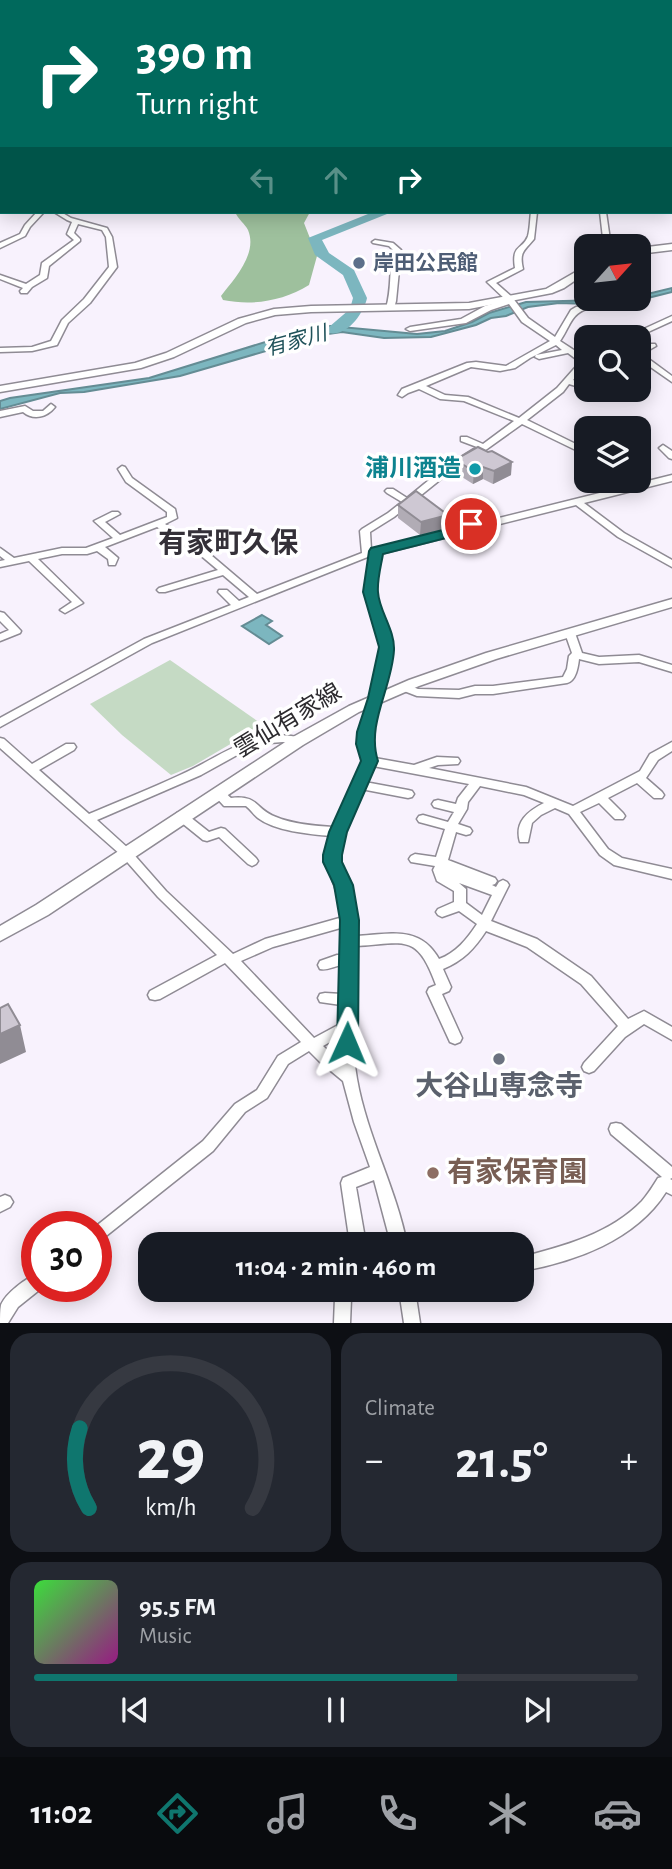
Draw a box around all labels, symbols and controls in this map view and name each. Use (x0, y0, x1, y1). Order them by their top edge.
icon: right (21, 28, 112, 119)
text: 390 m (136, 30, 253, 79)
text: Turn right (136, 88, 258, 120)
icon: left (244, 161, 282, 199)
icon: ahead (317, 161, 355, 199)
icon: right (390, 161, 428, 199)
north arrow (574, 234, 651, 312)
map controls (574, 234, 651, 493)
place label: 岸田公民館 (373, 252, 478, 274)
marker: 岸田公民館 (351, 255, 367, 271)
water label: 有家川 (263, 321, 331, 359)
button: search (574, 325, 651, 402)
button: layers (574, 416, 651, 493)
place label: 浦川酒造 (365, 455, 461, 481)
marker: 浦川酒造 (467, 461, 483, 477)
pin (441, 494, 501, 554)
icon: arrive (452, 505, 490, 543)
district label: 有家町久保 (158, 528, 299, 558)
street label: 雲仙有家線 (229, 678, 346, 762)
position arrow (310, 1006, 384, 1080)
marker: 大谷山専念寺 (491, 1051, 507, 1067)
place label: 大谷山専念寺 (415, 1070, 583, 1101)
place label: 有家保育園 (447, 1157, 587, 1187)
marker: 有家保育園 (425, 1165, 441, 1181)
speed limit sign: 30 (21, 1211, 112, 1302)
text: 11:04 · 2 min · 460 m (236, 1254, 436, 1280)
text: Climate (365, 1397, 435, 1420)
text: 29 (136, 1421, 205, 1494)
text: 21.5° (455, 1435, 548, 1487)
text: − (365, 1442, 383, 1480)
text: + (620, 1442, 638, 1480)
text: km/h (145, 1495, 196, 1520)
text: 95.5 FM (139, 1594, 216, 1620)
text: Music (139, 1625, 191, 1648)
icon: previous (116, 1691, 154, 1729)
icon: pause (317, 1691, 355, 1729)
icon: next (518, 1691, 556, 1729)
icon: directions (153, 1789, 202, 1838)
icon: music (263, 1789, 312, 1838)
icon: phone (373, 1789, 422, 1838)
icon: climate (483, 1789, 532, 1838)
icon: car (593, 1789, 642, 1838)
text: 11:02 (30, 1797, 93, 1829)

